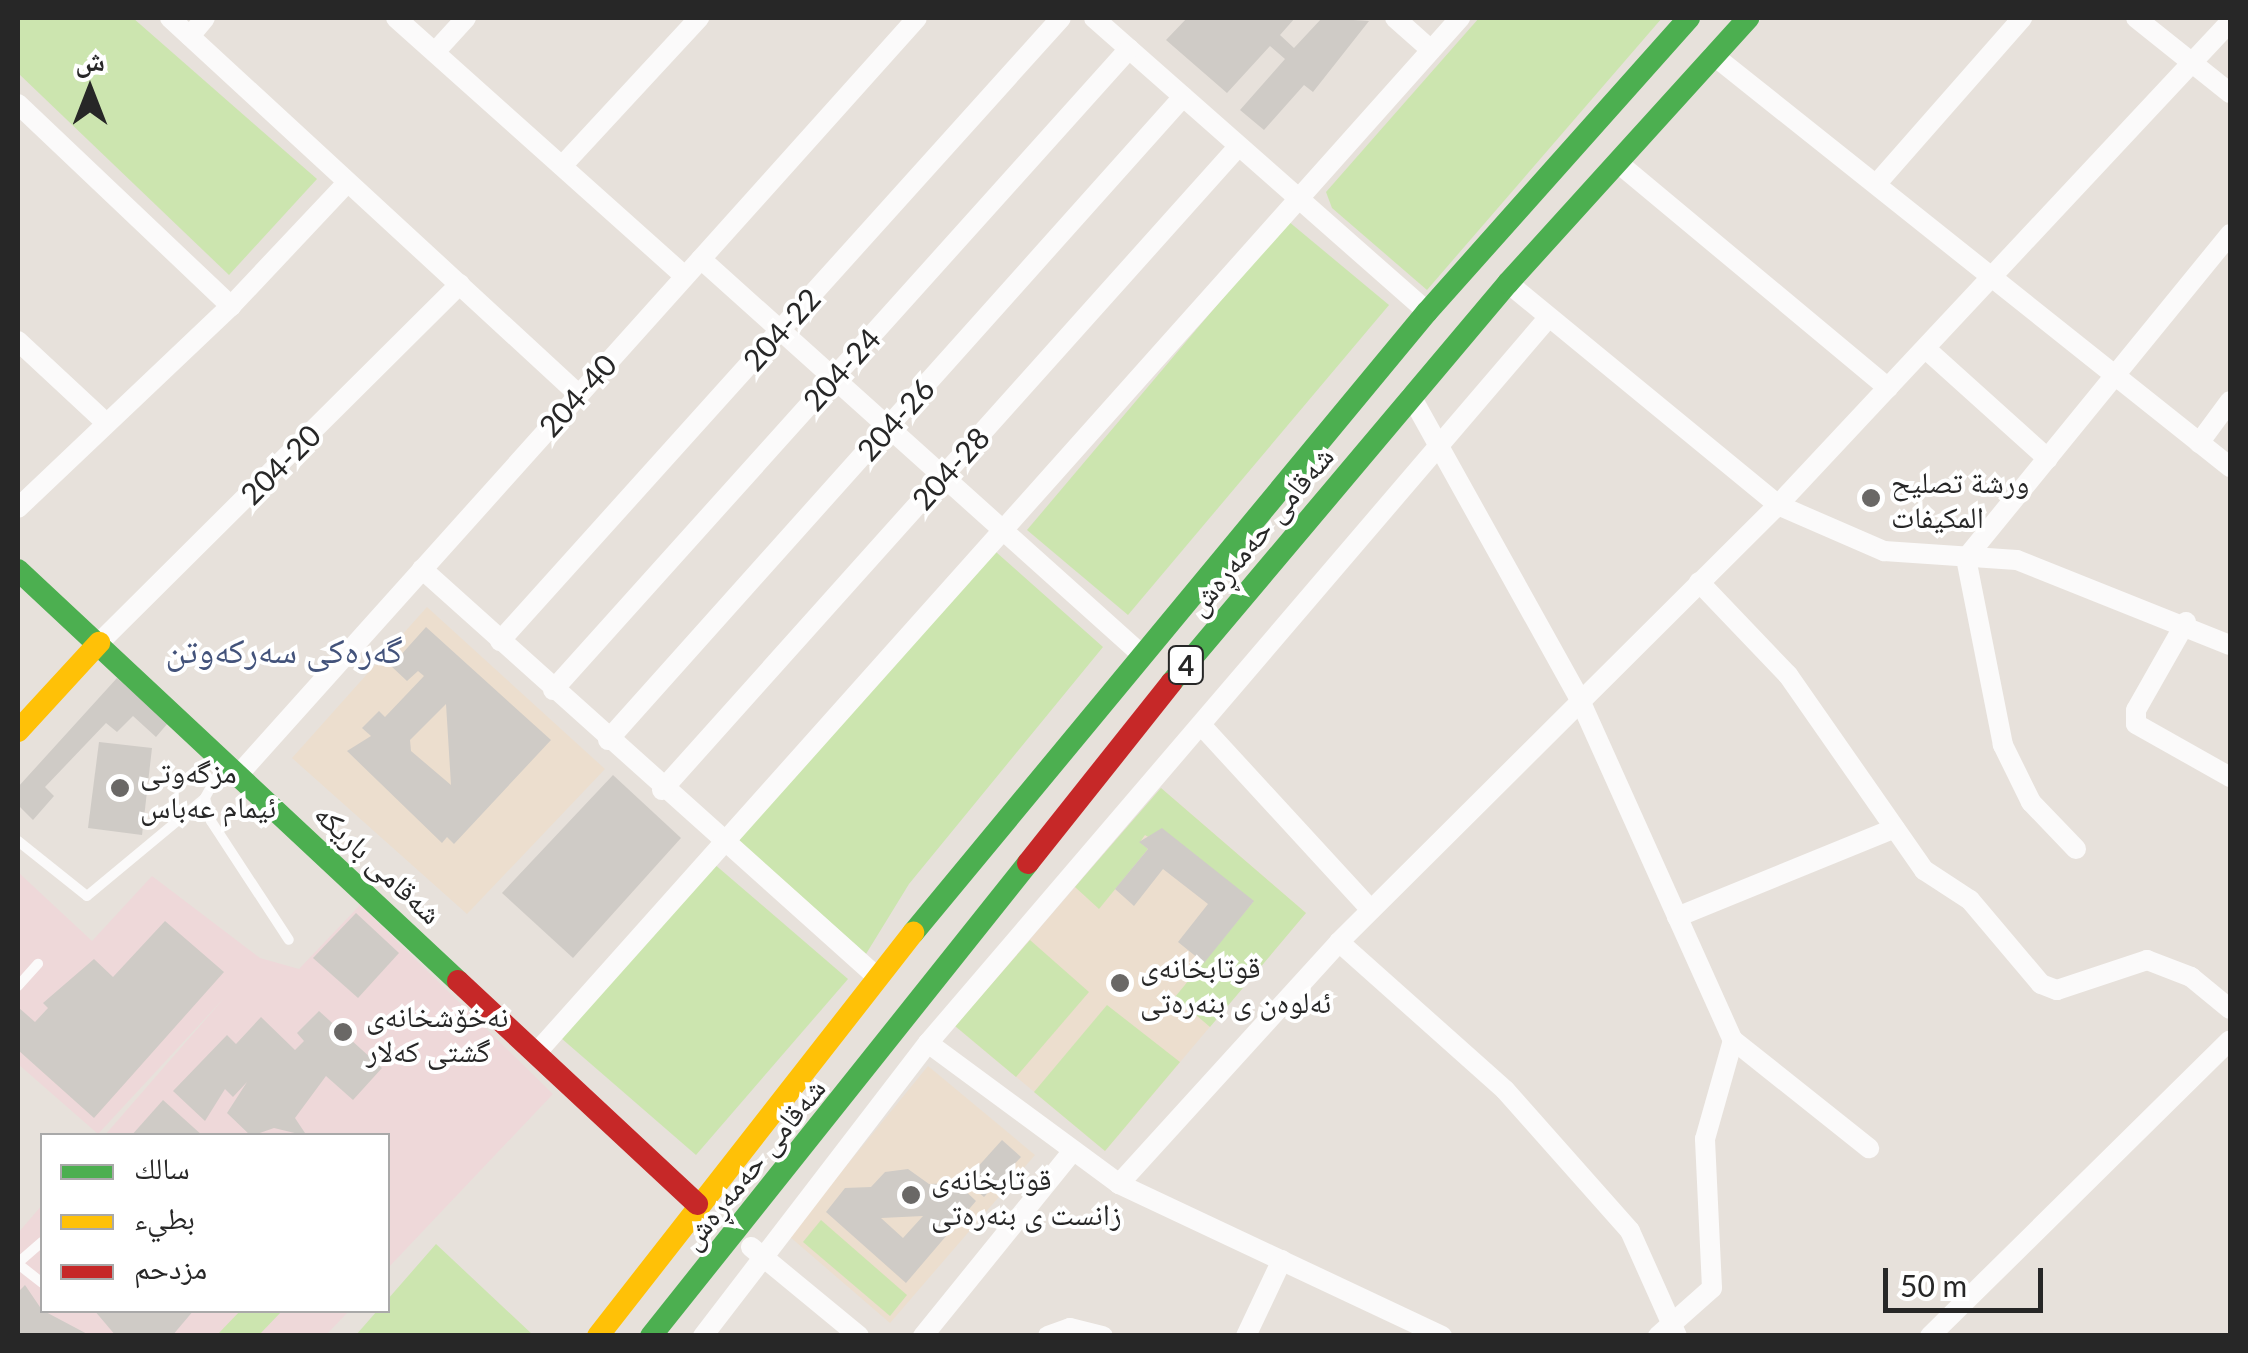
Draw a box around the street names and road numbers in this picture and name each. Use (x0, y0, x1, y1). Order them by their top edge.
street label: 204-22 (735, 280, 827, 378)
street label: 204-24 (795, 320, 887, 418)
street label: 204-40 (531, 346, 623, 444)
street label: 204-26 (849, 370, 941, 468)
street label: 204-20 (233, 417, 327, 511)
street label: 204-28 (904, 419, 996, 517)
street label: شەقامی حەمەڕەش (1178, 438, 1340, 622)
road number: 4 (1166, 642, 1206, 688)
street label: شەقامی باریکە (308, 795, 450, 931)
street label: شەقامی حەمەڕەش (672, 1070, 832, 1256)

